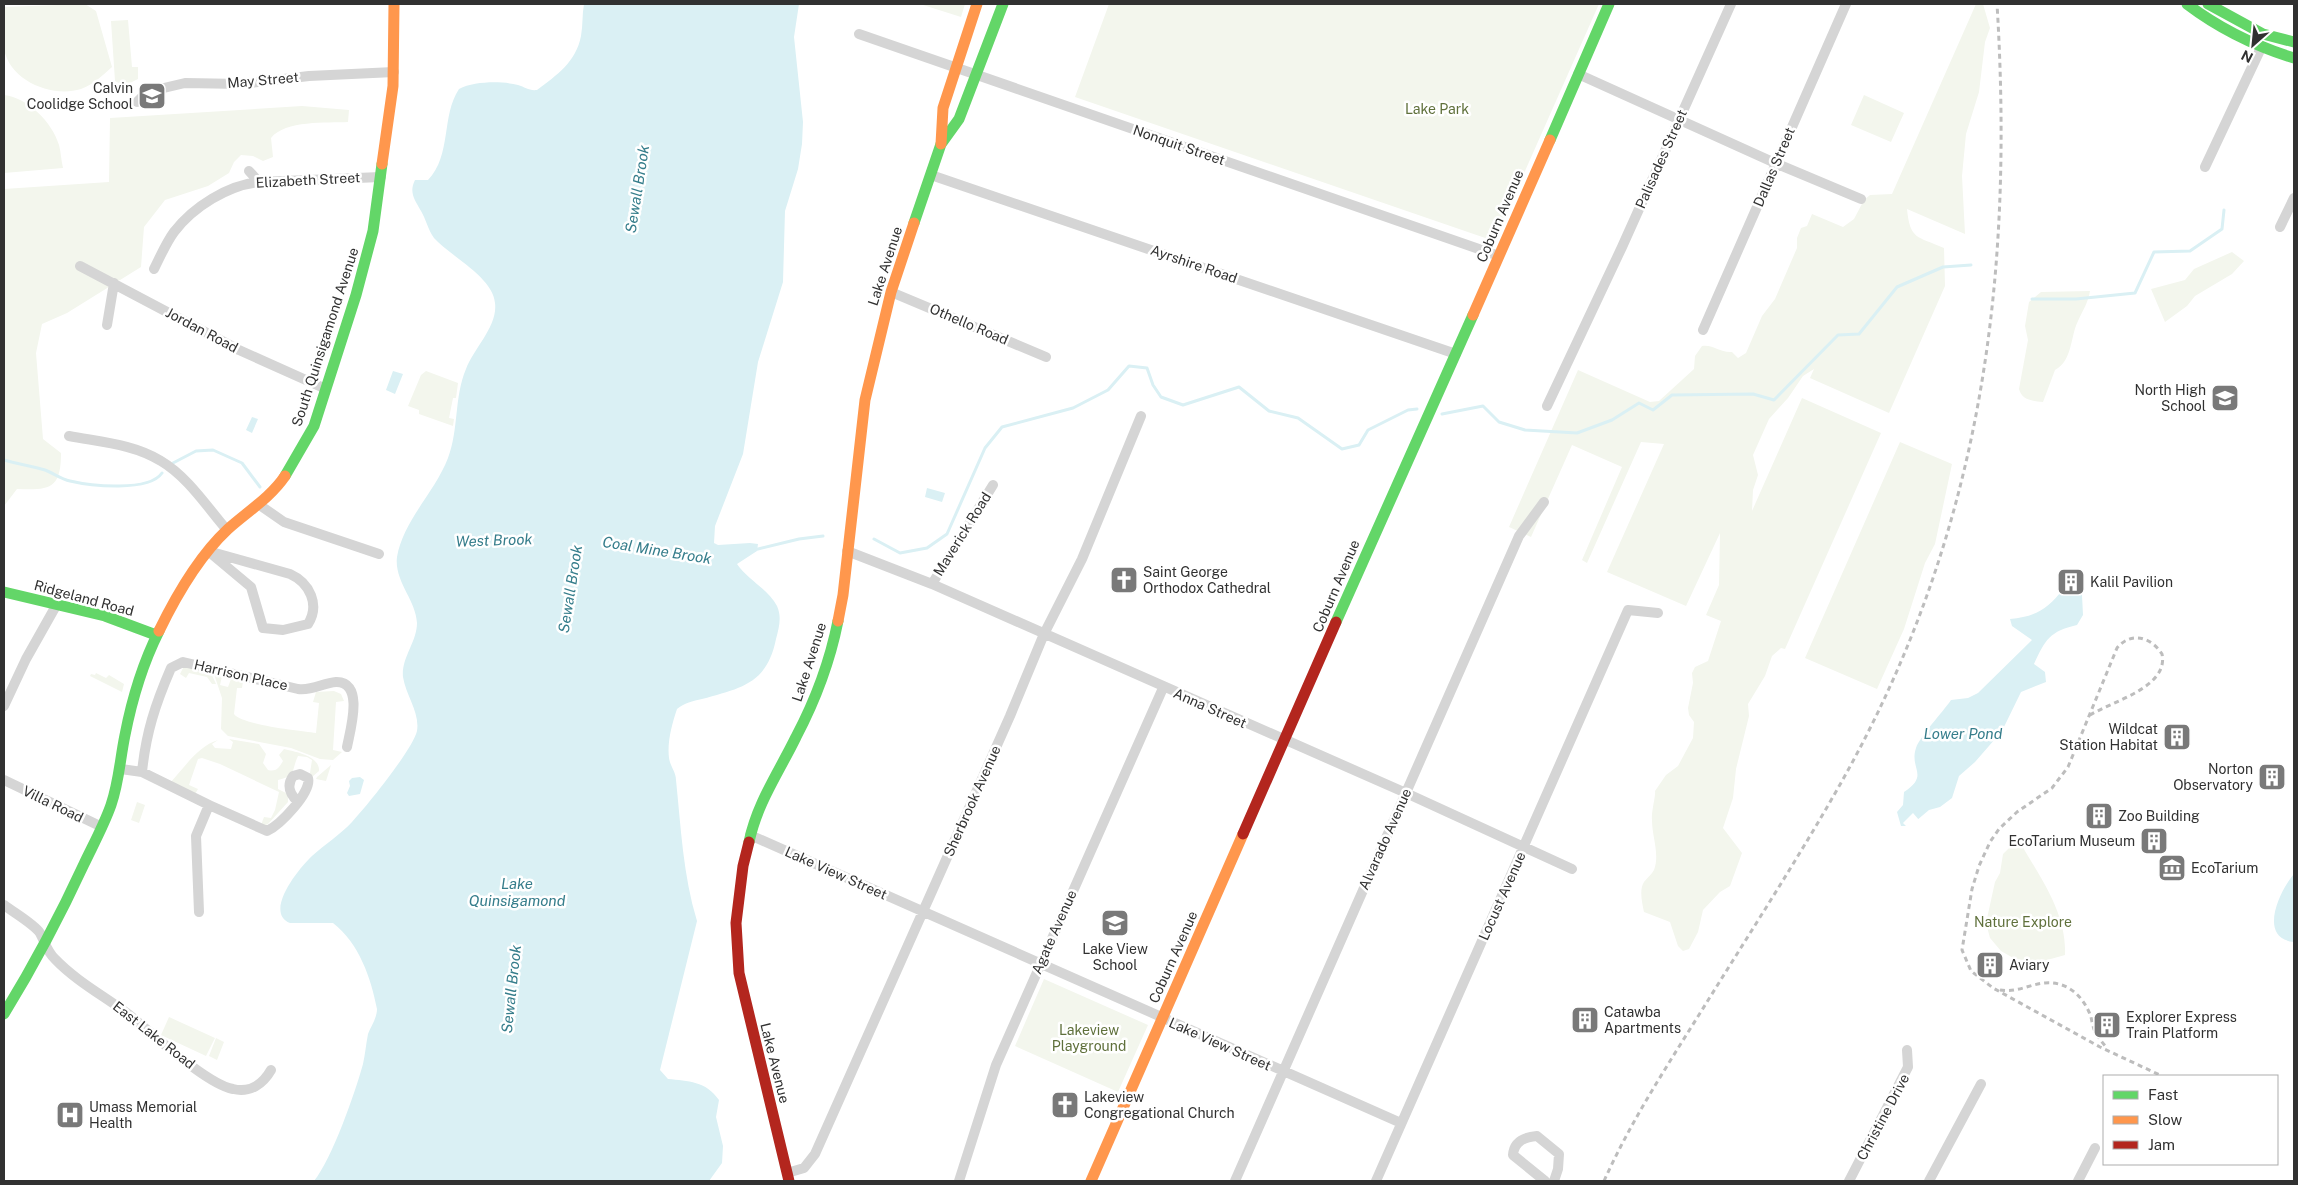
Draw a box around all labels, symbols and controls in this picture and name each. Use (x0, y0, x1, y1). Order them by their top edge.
north arrow (2228, 20, 2278, 70)
text: N (2239, 47, 2256, 66)
street label: May Street (227, 69, 299, 91)
place label: Calvin Coolidge School (27, 80, 133, 112)
school or university icon: Calvin Coolidge School (137, 81, 167, 111)
park label: Lake Park (1405, 101, 1469, 117)
street label: Palisades Street (1632, 107, 1690, 211)
street label: Nonquit Street (1131, 122, 1227, 168)
street label: Dallas Street (1750, 125, 1798, 209)
water label: Sewall Brook (622, 143, 652, 234)
street label: Coburn Avenue (1473, 167, 1527, 265)
street label: Elizabeth Street (255, 169, 361, 191)
street label: Lake Avenue (865, 224, 905, 308)
street label: Ayrshire Road (1149, 242, 1239, 286)
street label: South Quinsigamond Avenue (288, 245, 362, 429)
street label: Othello Road (927, 300, 1011, 348)
street label: Jordan Road (163, 304, 241, 356)
place label: North High School (2134, 382, 2206, 414)
school or university icon: North High School (2210, 383, 2240, 413)
street label: Maverick Road (930, 489, 994, 579)
water label: West Brook (455, 530, 534, 550)
water label: Coal Mine Brook (601, 533, 714, 567)
street label: Coburn Avenue (1309, 537, 1363, 635)
water label: Sewall Brook (555, 543, 585, 634)
place label: Saint George Orthodox Cathedral (1143, 564, 1271, 596)
church icon: Saint George Orthodox Cathedral (1109, 565, 1139, 595)
building icon: Kalil Pavilion (2056, 567, 2086, 597)
place label: Kalil Pavilion (2090, 574, 2173, 590)
street label: Ridgeland Road (32, 577, 136, 619)
street label: Lake Avenue (789, 620, 829, 704)
street label: Harrison Place (193, 656, 289, 694)
street label: Anna Street (1171, 685, 1249, 731)
place label: Wildcat Station Habitat (2059, 721, 2158, 753)
building icon: Wildcat Station Habitat (2162, 722, 2192, 752)
water label: Lower Pond (1924, 725, 2003, 742)
street label: Sherbrook Avenue (940, 743, 1004, 859)
place label: Norton Observatory (2173, 761, 2254, 793)
building icon: Norton Observatory (2257, 762, 2287, 792)
street label: Villa Road (20, 782, 86, 826)
street label: Alvarado Avenue (1355, 786, 1415, 892)
building icon: Zoo Building (2084, 801, 2114, 831)
place label: Zoo Building (2118, 808, 2200, 824)
building icon: EcoTarium Museum (2139, 826, 2169, 856)
place label: EcoTarium Museum (2008, 833, 2135, 849)
street label: Lake View Street (783, 843, 889, 903)
street label: Locust Avenue (1475, 849, 1529, 943)
museum icon: EcoTarium (2157, 853, 2187, 883)
place label: EcoTarium (2191, 860, 2258, 876)
water label: Lake Quinsigamond (469, 875, 566, 909)
street label: Agate Avenue (1028, 887, 1080, 976)
school or university icon: Lake View School (1100, 908, 1130, 938)
street label: Coburn Avenue (1146, 908, 1200, 1006)
park label: Nature Explore (1974, 914, 2072, 930)
place label: Lake View School (1082, 941, 1148, 973)
water label: Sewall Brook (498, 943, 524, 1034)
building icon: Aviary (1975, 950, 2005, 980)
place label: Aviary (2009, 957, 2050, 973)
street label: East Lake Road (110, 998, 198, 1072)
place label: Catawba Apartments (1604, 1004, 1681, 1036)
building icon: Catawba Apartments (1570, 1005, 1600, 1035)
place label: Explorer Express Train Platform (2126, 1009, 2237, 1041)
building icon: Explorer Express Train Platform (2092, 1010, 2122, 1040)
street label: Lake View Street (1167, 1014, 1273, 1074)
street label: Lake Avenue (757, 1021, 793, 1105)
park label: Lakeview Playground (1052, 1022, 1126, 1054)
street label: Christine Drive (1854, 1071, 1912, 1163)
legend (2103, 1075, 2278, 1165)
text: Fast (2148, 1086, 2178, 1103)
place label: Lakeview Congregational Church (1084, 1089, 1235, 1121)
church icon: Lakeview Congregational Church (1050, 1090, 1080, 1120)
place label: Umass Memorial Health (89, 1099, 197, 1131)
hospital icon: Umass Memorial Health (55, 1100, 85, 1130)
text: Slow (2148, 1111, 2183, 1128)
text: Jam (2148, 1136, 2175, 1153)

